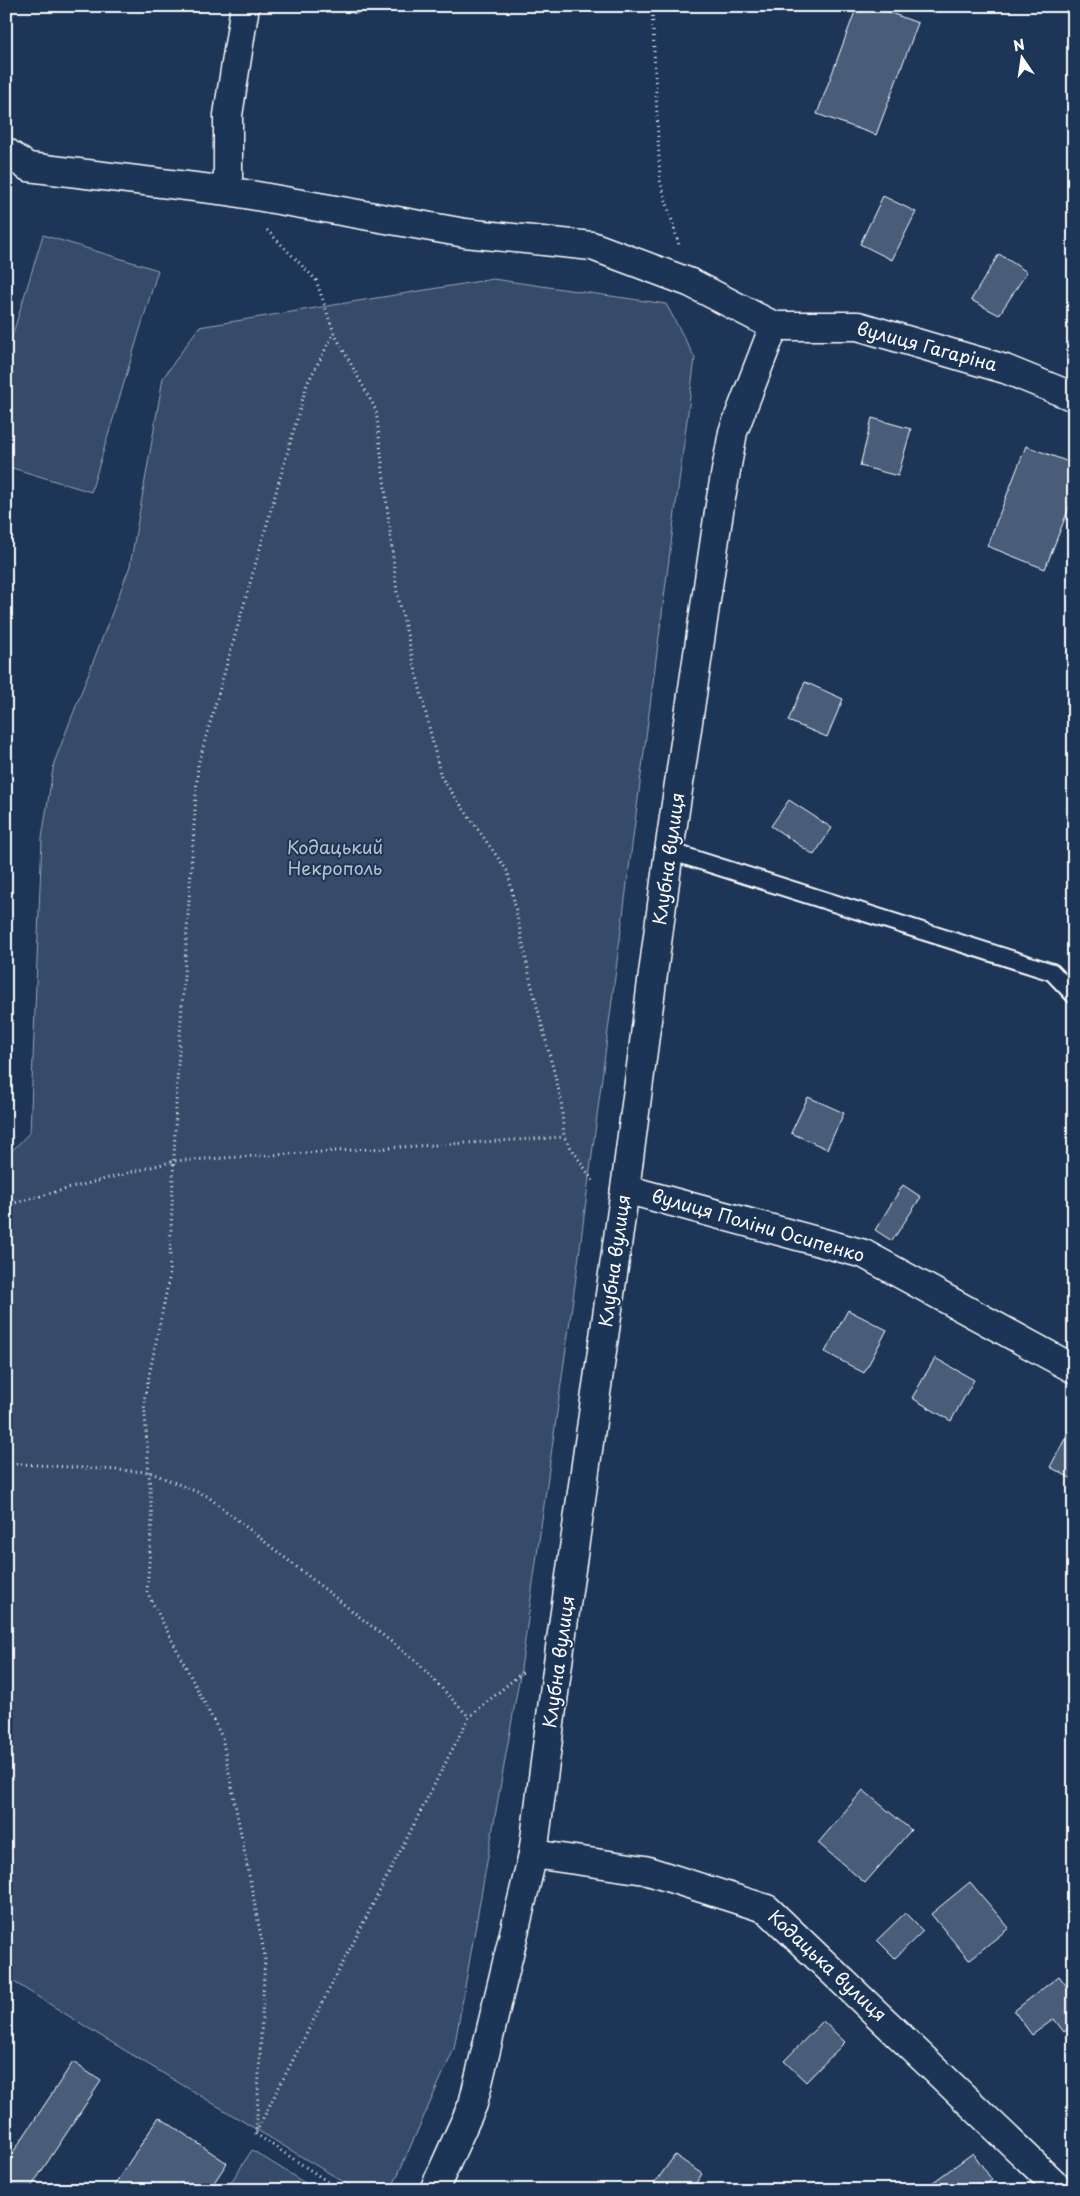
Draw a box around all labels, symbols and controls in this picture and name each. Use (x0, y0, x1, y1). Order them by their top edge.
north arrow (998, 32, 1048, 82)
text: N (1011, 33, 1027, 56)
street label: вулиця Гагаріна (854, 314, 1001, 377)
street label: Клубна вулиця (645, 791, 690, 927)
park label: Кодацький Некрополь (287, 833, 383, 881)
street label: вулиця Поліни Осипенко (649, 1181, 868, 1268)
street label: Клубна вулиця (591, 1193, 636, 1329)
street label: Клубна вулиця (535, 1594, 580, 1730)
street label: Кодацька вулиця (763, 1903, 893, 2027)

